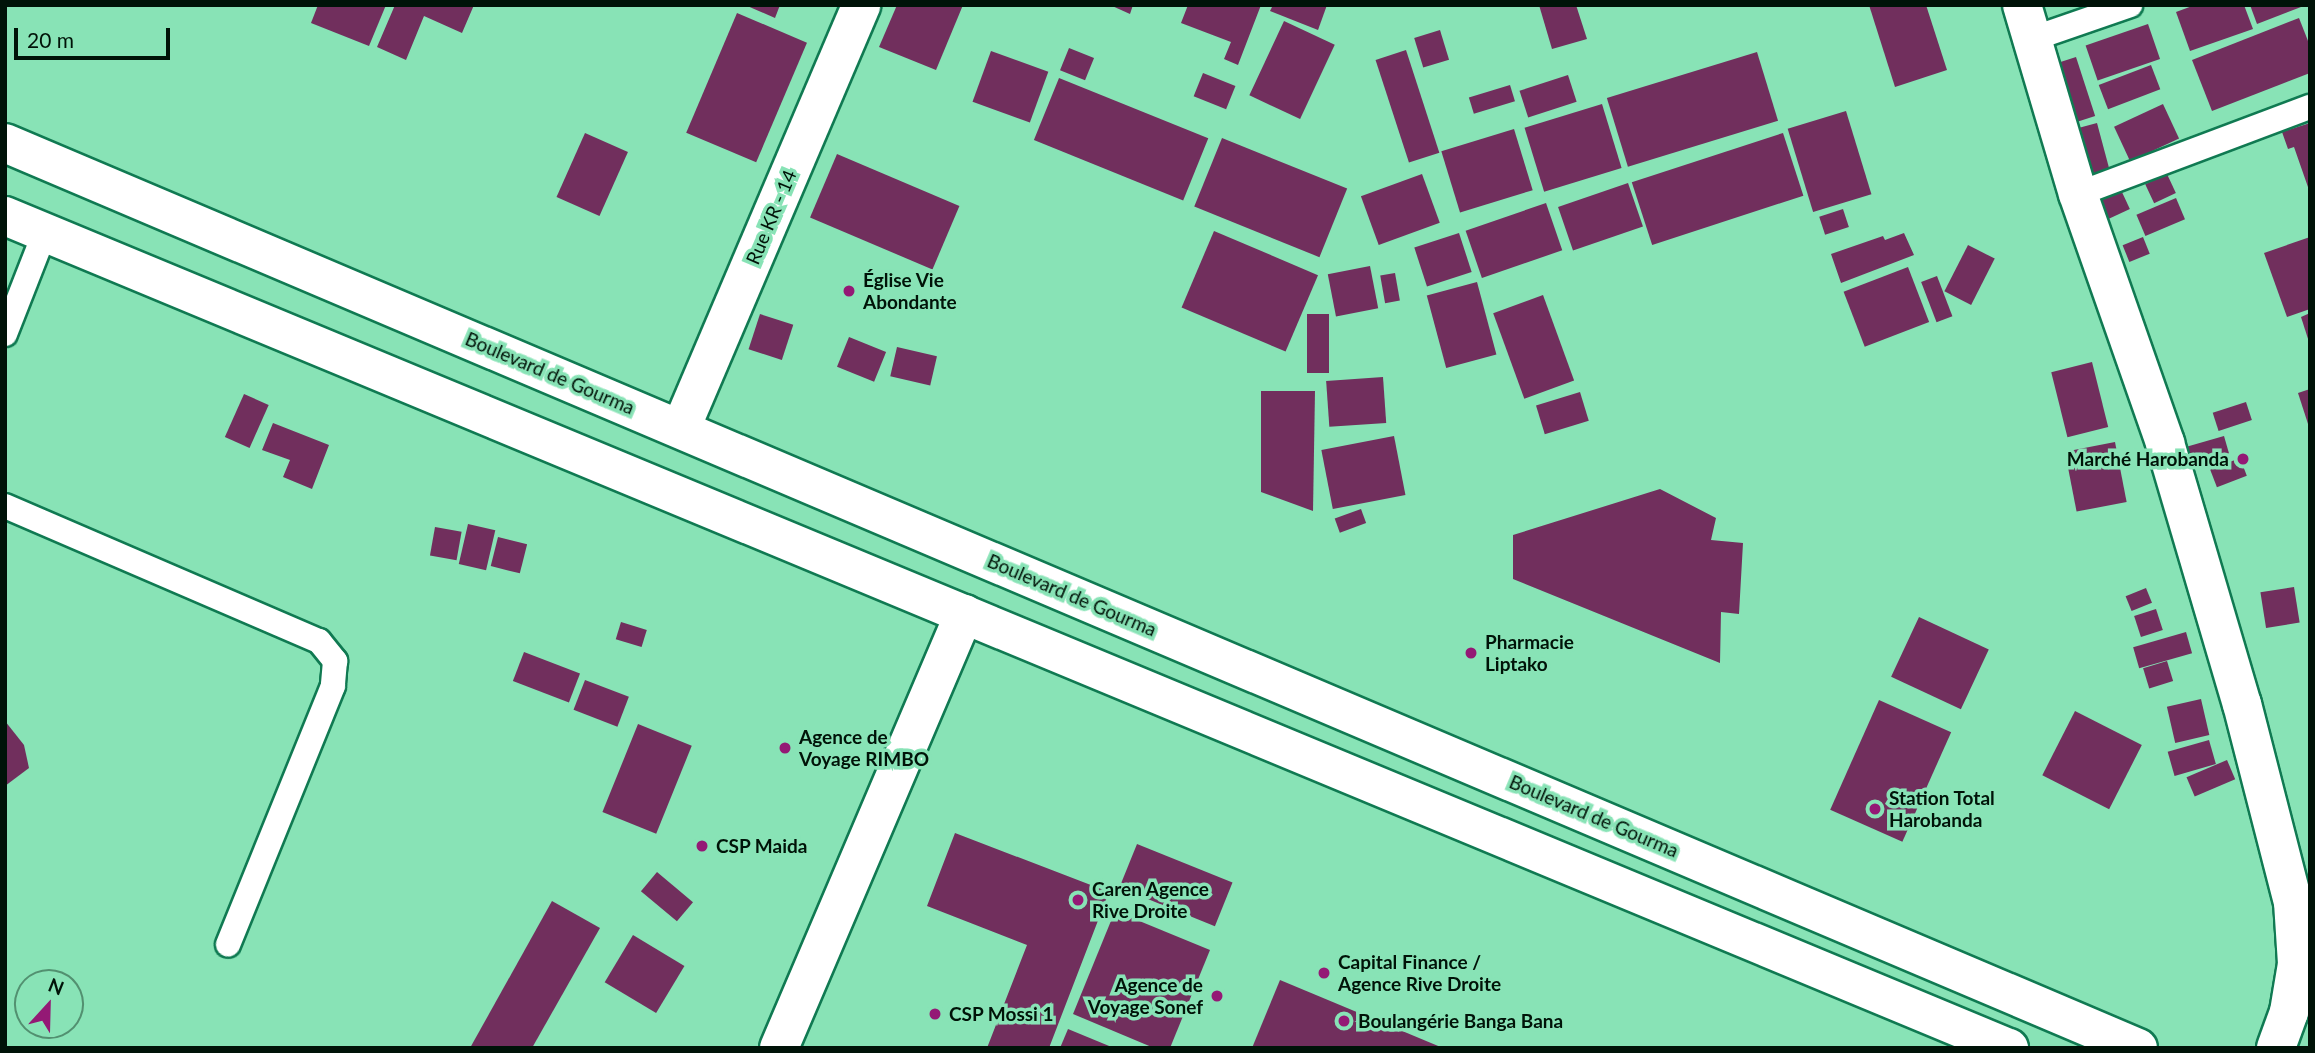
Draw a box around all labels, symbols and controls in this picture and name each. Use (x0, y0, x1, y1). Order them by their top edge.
scale bar (18, 14, 173, 58)
text: 20 m (27, 27, 74, 52)
street label: Rue KR - 14 (741, 166, 801, 268)
place label: Église Vie Abondante (863, 269, 957, 313)
marker: Église Vie Abondante (841, 283, 857, 299)
street label: Boulevard de Gourma (462, 327, 638, 419)
place label: Marché Harobanda (2067, 448, 2229, 470)
marker: Marché Harobanda (2235, 451, 2251, 467)
street label: Boulevard de Gourma (984, 549, 1160, 641)
place label: Pharmacie Liptako (1485, 631, 1574, 675)
marker: Pharmacie Liptako (1463, 645, 1479, 661)
place label: Agence de Voyage RIMBO (799, 726, 929, 770)
marker: Agence de Voyage RIMBO (777, 740, 793, 756)
street label: Boulevard de Gourma (1506, 770, 1682, 862)
place label: Station Total Harobanda (1889, 787, 1995, 831)
marker: Station Total Harobanda (1867, 801, 1883, 817)
place label: CSP Maida (716, 835, 808, 857)
marker: CSP Maida (694, 838, 710, 854)
place label: Caren Agence Rive Droite (1092, 878, 1210, 922)
marker: Caren Agence Rive Droite (1070, 892, 1086, 908)
place label: Capital Finance / Agence Rive Droite (1338, 951, 1501, 995)
marker: Capital Finance / Agence Rive Droite (1316, 965, 1332, 981)
north arrow (14, 969, 84, 1039)
text: N (45, 973, 67, 999)
place label: Agence de Voyage Sonef (1088, 974, 1203, 1018)
marker: Agence de Voyage Sonef (1209, 988, 1225, 1004)
place label: CSP Mossi 1 (949, 1003, 1054, 1025)
marker: CSP Mossi 1 (927, 1006, 943, 1022)
place label: Boulangérie Banga Bana (1358, 1010, 1563, 1032)
marker: Boulangérie Banga Bana (1336, 1013, 1352, 1029)

